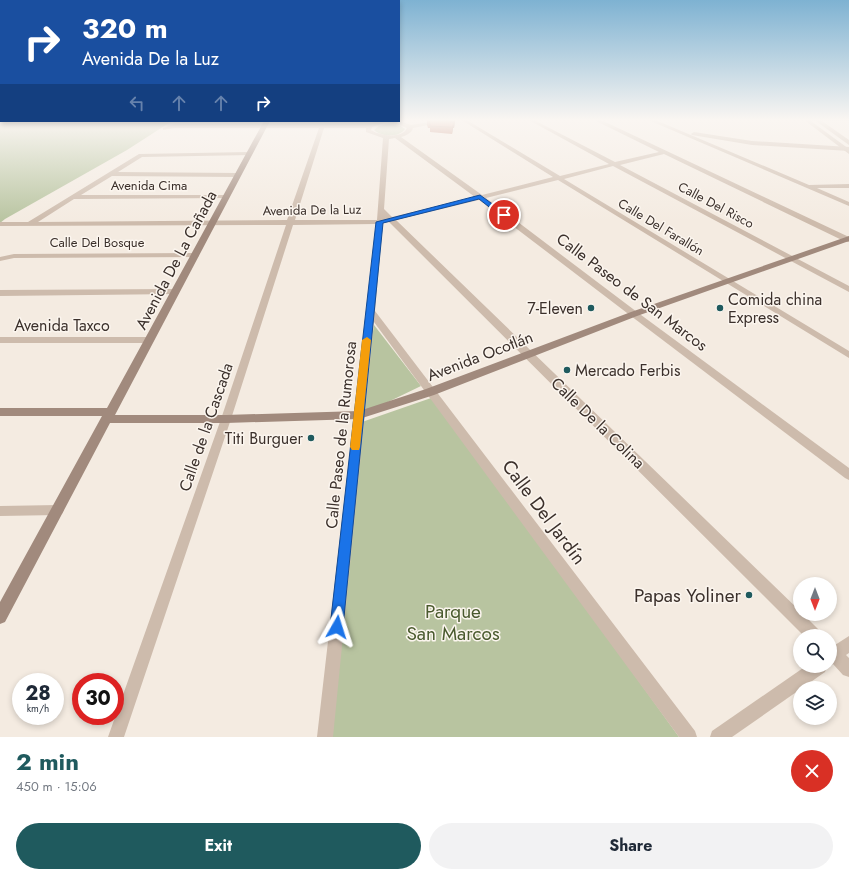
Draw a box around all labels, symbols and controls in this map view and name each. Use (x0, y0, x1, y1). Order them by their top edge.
text: 320 m (82, 8, 168, 49)
icon: right (16, 16, 68, 68)
text: Avenida De la Luz (82, 46, 219, 72)
icon: left (126, 92, 148, 114)
icon: ahead (168, 92, 190, 114)
icon: ahead (210, 92, 232, 114)
icon: right (252, 92, 274, 114)
street label: Avenida Cima (111, 176, 187, 195)
street label: Calle Del Risco (675, 177, 757, 233)
street label: Avenida De La Cañada (130, 187, 222, 333)
street label: Calle Del Farallón (614, 194, 708, 260)
pin (487, 198, 521, 232)
street label: Avenida De la Luz (262, 200, 362, 220)
icon: arrive (493, 204, 515, 226)
street label: Calle Paseo de San Marcos (552, 228, 712, 356)
street label: Calle Del Bosque (50, 233, 145, 252)
place label: Comida china Express (728, 288, 822, 329)
place label: 7-Eleven (527, 297, 583, 320)
marker: 7-Eleven (586, 303, 596, 313)
marker: Comida china Express (715, 303, 725, 313)
street label: Avenida Taxco (14, 314, 110, 337)
street label: Avenida Ocotlán (424, 325, 536, 387)
street label: Calle Paseo de la Rumorosa (320, 340, 362, 530)
place label: Mercado Ferbis (575, 359, 680, 382)
street label: Calle de la Cascada (173, 360, 239, 494)
marker: Mercado Ferbis (562, 365, 572, 375)
street label: Calle De la Colina (546, 372, 650, 474)
place label: Titi Burguer (225, 427, 304, 450)
marker: Titi Burguer (306, 433, 316, 443)
street label: Calle Del Jardín (496, 454, 592, 570)
north arrow (793, 577, 837, 621)
map controls (793, 577, 837, 725)
place label: Papas Yoliner (634, 582, 741, 609)
marker: Papas Yoliner (744, 590, 754, 600)
park label: Parque San Marcos (406, 598, 500, 647)
position arrow (316, 606, 358, 648)
button: search (793, 629, 837, 673)
speed limit sign: 30 (72, 673, 124, 725)
text: 28 (25, 679, 51, 708)
button: layers (793, 681, 837, 725)
text: km/h (27, 701, 49, 716)
text: 2 min (16, 744, 79, 779)
button: close (791, 750, 833, 792)
text: 450 m · 15:06 (16, 777, 97, 796)
button: Exit (16, 823, 421, 869)
button: Share (429, 823, 833, 869)

